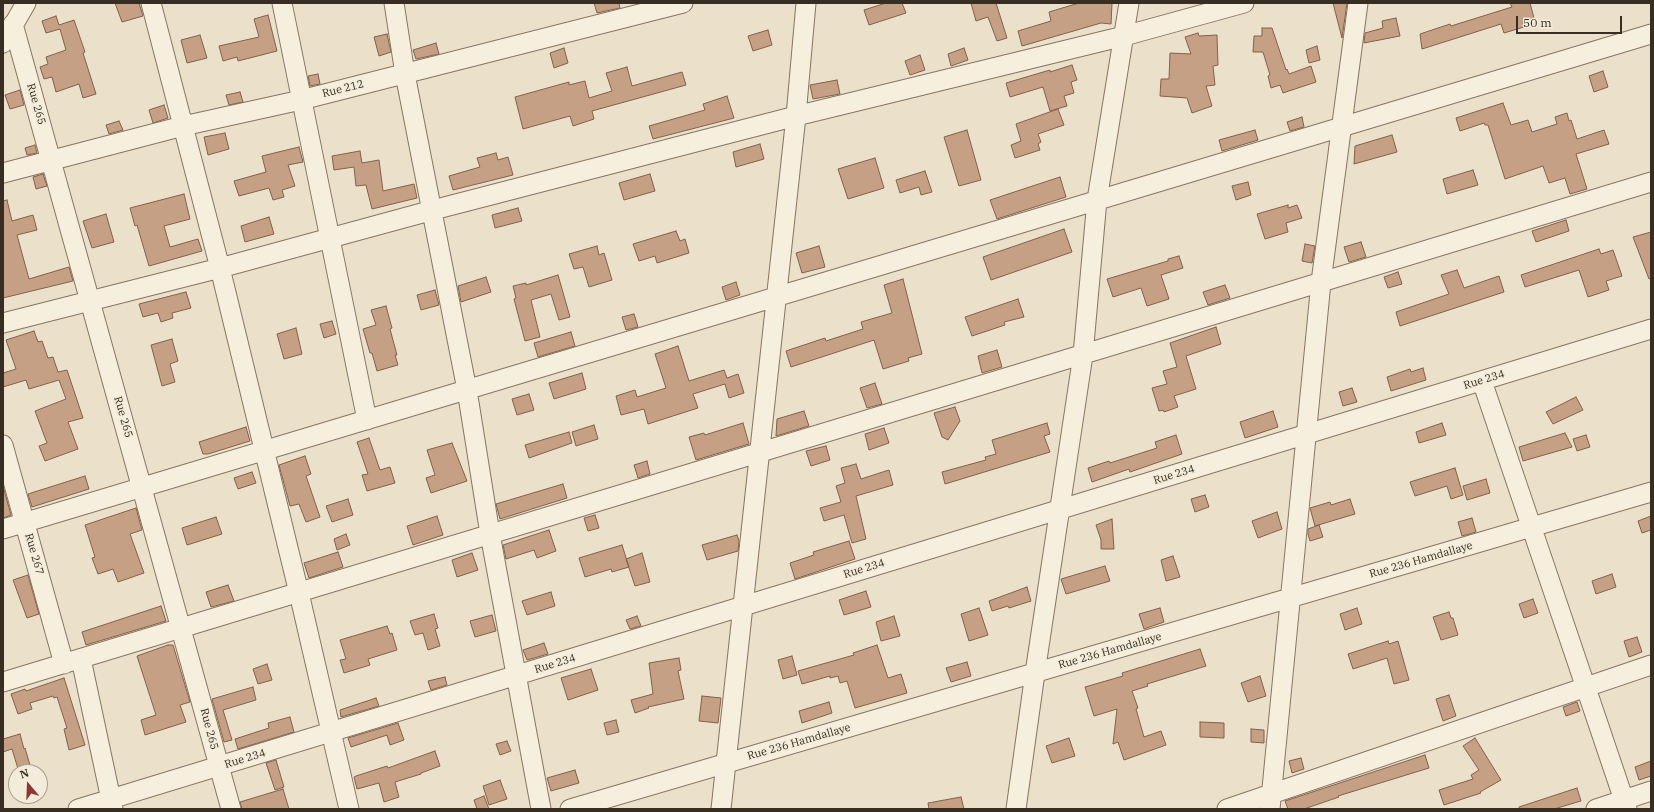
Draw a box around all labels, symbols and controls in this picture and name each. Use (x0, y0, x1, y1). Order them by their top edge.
scale bar (1518, 8, 1624, 34)
text: 50 m (1523, 15, 1552, 30)
street label: Rue 212 (321, 77, 365, 101)
street label: Rue 265 (24, 82, 48, 126)
street label: Rue 234 (1462, 367, 1506, 393)
street label: Rue 265 (111, 395, 135, 439)
street label: Rue 234 (1152, 462, 1196, 488)
street label: Rue 267 (22, 532, 46, 576)
street label: Rue 236 Hamdallaye (1368, 539, 1474, 581)
street label: Rue 234 (842, 556, 886, 582)
street label: Rue 236 Hamdallaye (1057, 630, 1163, 672)
street label: Rue 234 (533, 651, 577, 677)
street label: Rue 265 (197, 707, 221, 751)
street label: Rue 236 Hamdallaye (746, 721, 852, 763)
street label: Rue 234 (223, 746, 267, 772)
north arrow (8, 764, 48, 804)
text: N (18, 766, 31, 782)

